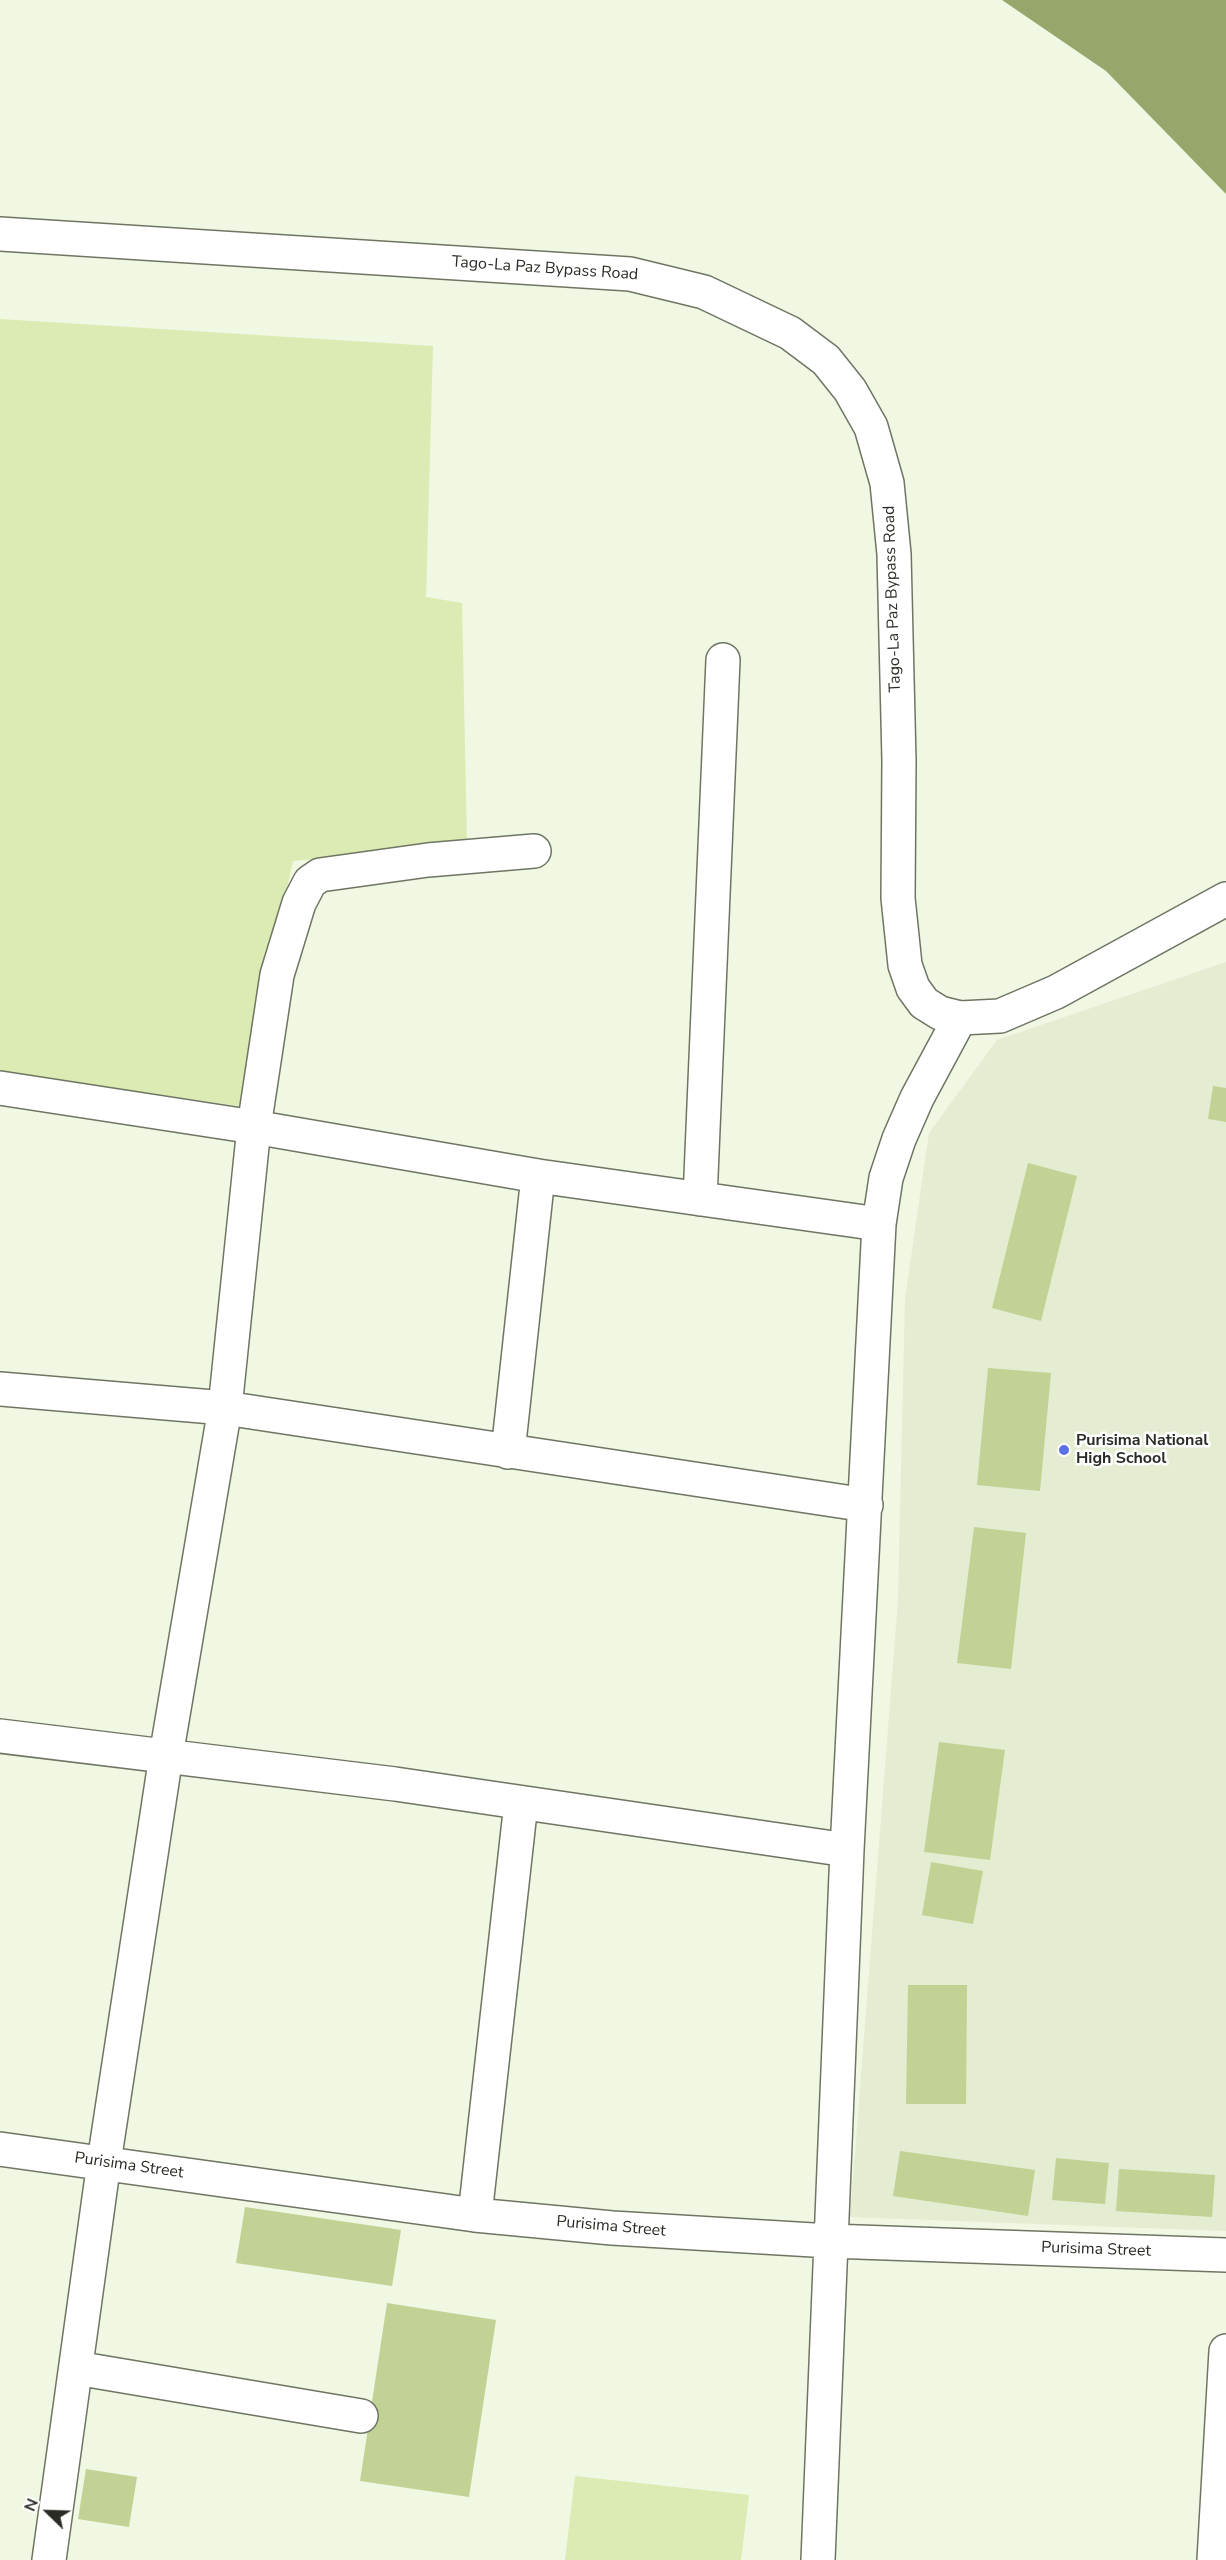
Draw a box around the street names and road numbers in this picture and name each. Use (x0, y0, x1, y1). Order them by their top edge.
street label: Tago-La Paz Bypass Road (451, 253, 639, 285)
street label: Tago-La Paz Bypass Road (880, 505, 906, 693)
street label: Purisima Street (73, 2149, 185, 2183)
street label: Purisima Street (555, 2213, 667, 2241)
street label: Purisima Street (1041, 2238, 1151, 2262)

